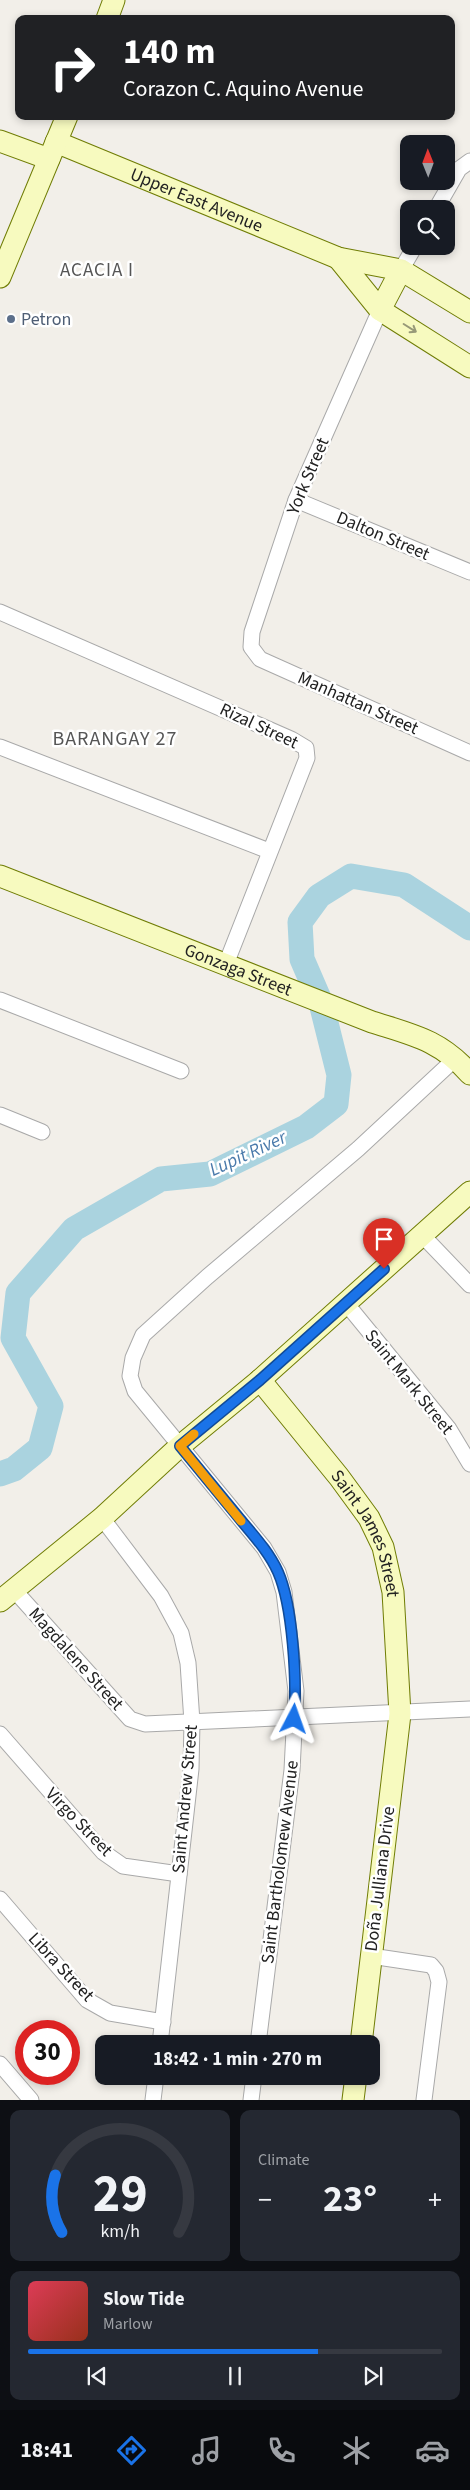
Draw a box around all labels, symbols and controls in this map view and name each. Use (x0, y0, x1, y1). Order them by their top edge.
text: 140 m (123, 27, 215, 77)
icon: right (40, 35, 105, 100)
text: Corazon C. Aquino Avenue (123, 73, 363, 105)
north arrow (400, 135, 455, 190)
map controls (400, 135, 455, 255)
street label: Upper East Avenue (126, 161, 267, 238)
button: search (400, 200, 455, 255)
district label: ACACIA I (60, 257, 134, 284)
place label: Petron (21, 307, 71, 332)
marker: Petron (5, 313, 17, 325)
one-way arrow (402, 324, 416, 334)
street label: York Street (280, 434, 335, 519)
street label: Dalton Street (333, 505, 433, 567)
street label: Manhattan Street (294, 665, 422, 741)
street label: Rizal Street (216, 697, 302, 755)
district label: BARANGAY 27 (53, 725, 177, 753)
street label: Gonzaga Street (181, 937, 296, 1002)
water label: Lupit River (205, 1124, 292, 1184)
pin (363, 1218, 405, 1269)
icon: arrive (370, 1225, 398, 1253)
street label: Saint Mark Street (359, 1324, 459, 1440)
street label: Saint James Street (325, 1464, 406, 1598)
street label: Magdalene Street (23, 1602, 129, 1716)
position arrow (267, 1692, 319, 1744)
street label: Saint Andrew Street (166, 1724, 204, 1874)
street label: Saint Bartholomew Avenue (255, 1759, 305, 1965)
street label: Virgo Street (40, 1782, 118, 1862)
street label: Doña Julliana Drive (359, 1805, 401, 1953)
street label: Libra Street (22, 1927, 100, 2007)
speed limit sign: 30 (15, 2020, 80, 2085)
text: 18:42 · 1 min · 270 m (153, 2046, 322, 2073)
text: Climate (258, 2149, 309, 2171)
text: 29 (93, 2158, 147, 2232)
text: 23° (323, 2172, 377, 2226)
text: − (258, 2180, 272, 2220)
text: + (428, 2180, 442, 2220)
text: km/h (100, 2219, 140, 2244)
text: Slow Tide (103, 2286, 184, 2313)
text: Marlow (103, 2313, 152, 2335)
icon: previous (83, 2362, 111, 2390)
icon: pause (221, 2362, 249, 2390)
icon: next (359, 2362, 387, 2390)
icon: directions (114, 2433, 149, 2468)
icon: music (189, 2433, 224, 2468)
icon: phone (264, 2433, 299, 2468)
icon: climate (339, 2433, 374, 2468)
icon: car (415, 2433, 450, 2468)
text: 18:41 (20, 2434, 73, 2466)

